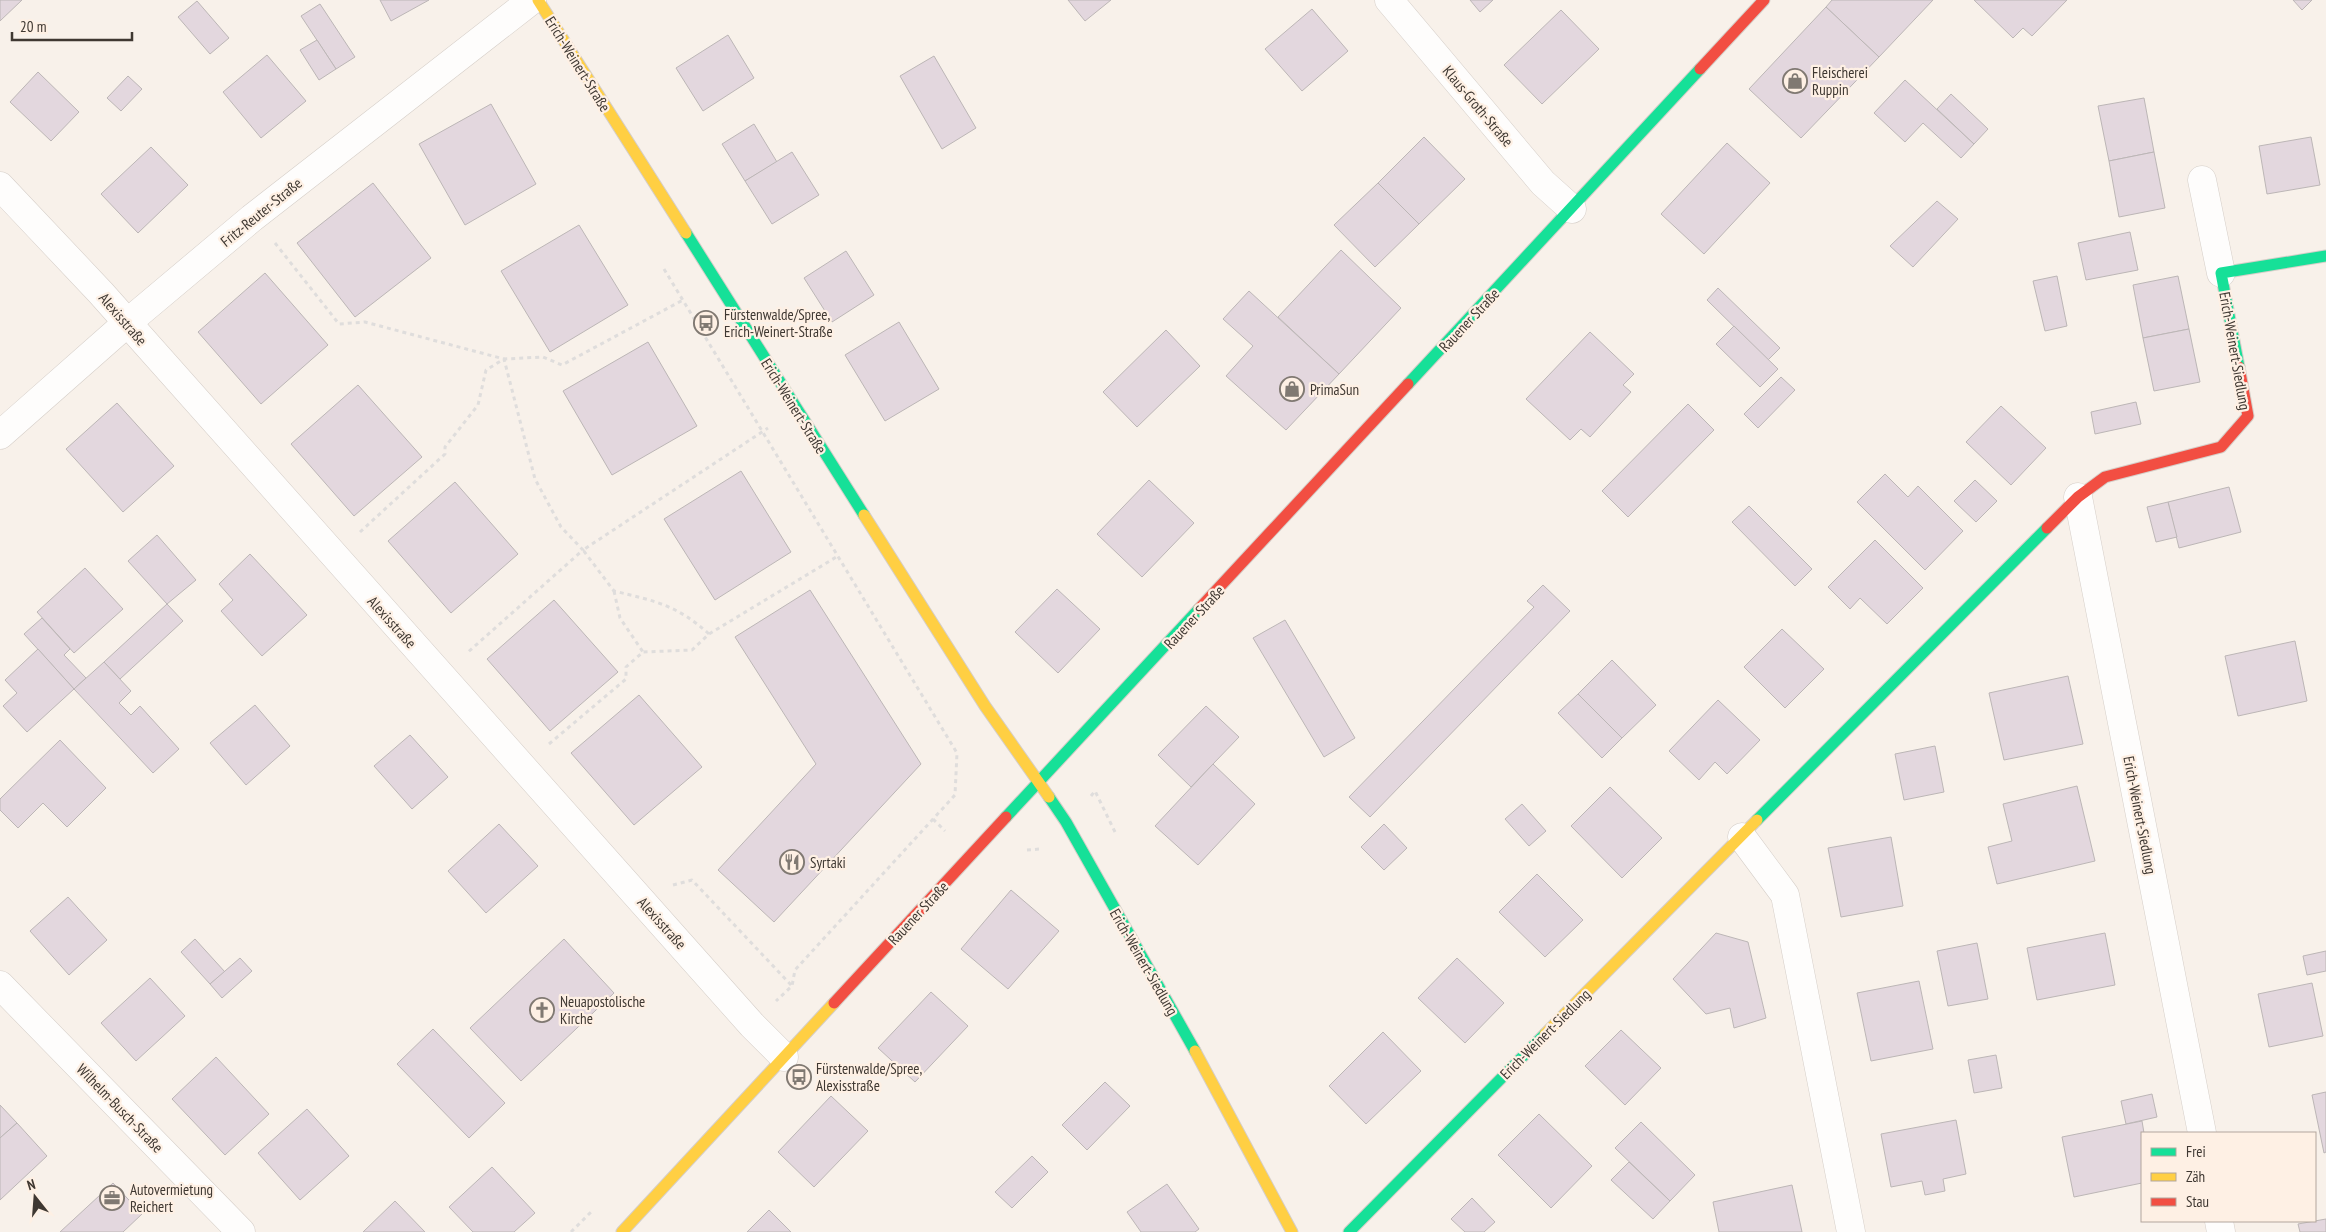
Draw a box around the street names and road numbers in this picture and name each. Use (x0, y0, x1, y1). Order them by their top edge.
street label: Erich-Weinert-Straße (541, 13, 615, 115)
street label: Klaus-Groth-Straße (1439, 62, 1517, 150)
street label: Fritz-Reuter-Straße (216, 173, 306, 251)
street label: Rauener Straße (1435, 284, 1503, 356)
street label: Alexisstraße (95, 289, 151, 349)
street label: Erich-Weinert-Siedlung (2215, 290, 2255, 412)
street label: Erich-Weinert-Straße (757, 355, 831, 457)
street label: Rauener Straße (1160, 581, 1228, 653)
street label: Alexisstraße (364, 592, 420, 652)
street label: Erich-Weinert-Siedlung (2119, 754, 2161, 876)
street label: Rauener Straße (884, 877, 952, 949)
street label: Alexisstraße (634, 893, 690, 953)
street label: Erich-Weinert-Siedlung (1106, 905, 1182, 1019)
street label: Erich-Weinert-Siedlung (1496, 985, 1594, 1083)
street label: Wilhelm-Busch-Straße (73, 1060, 167, 1156)

